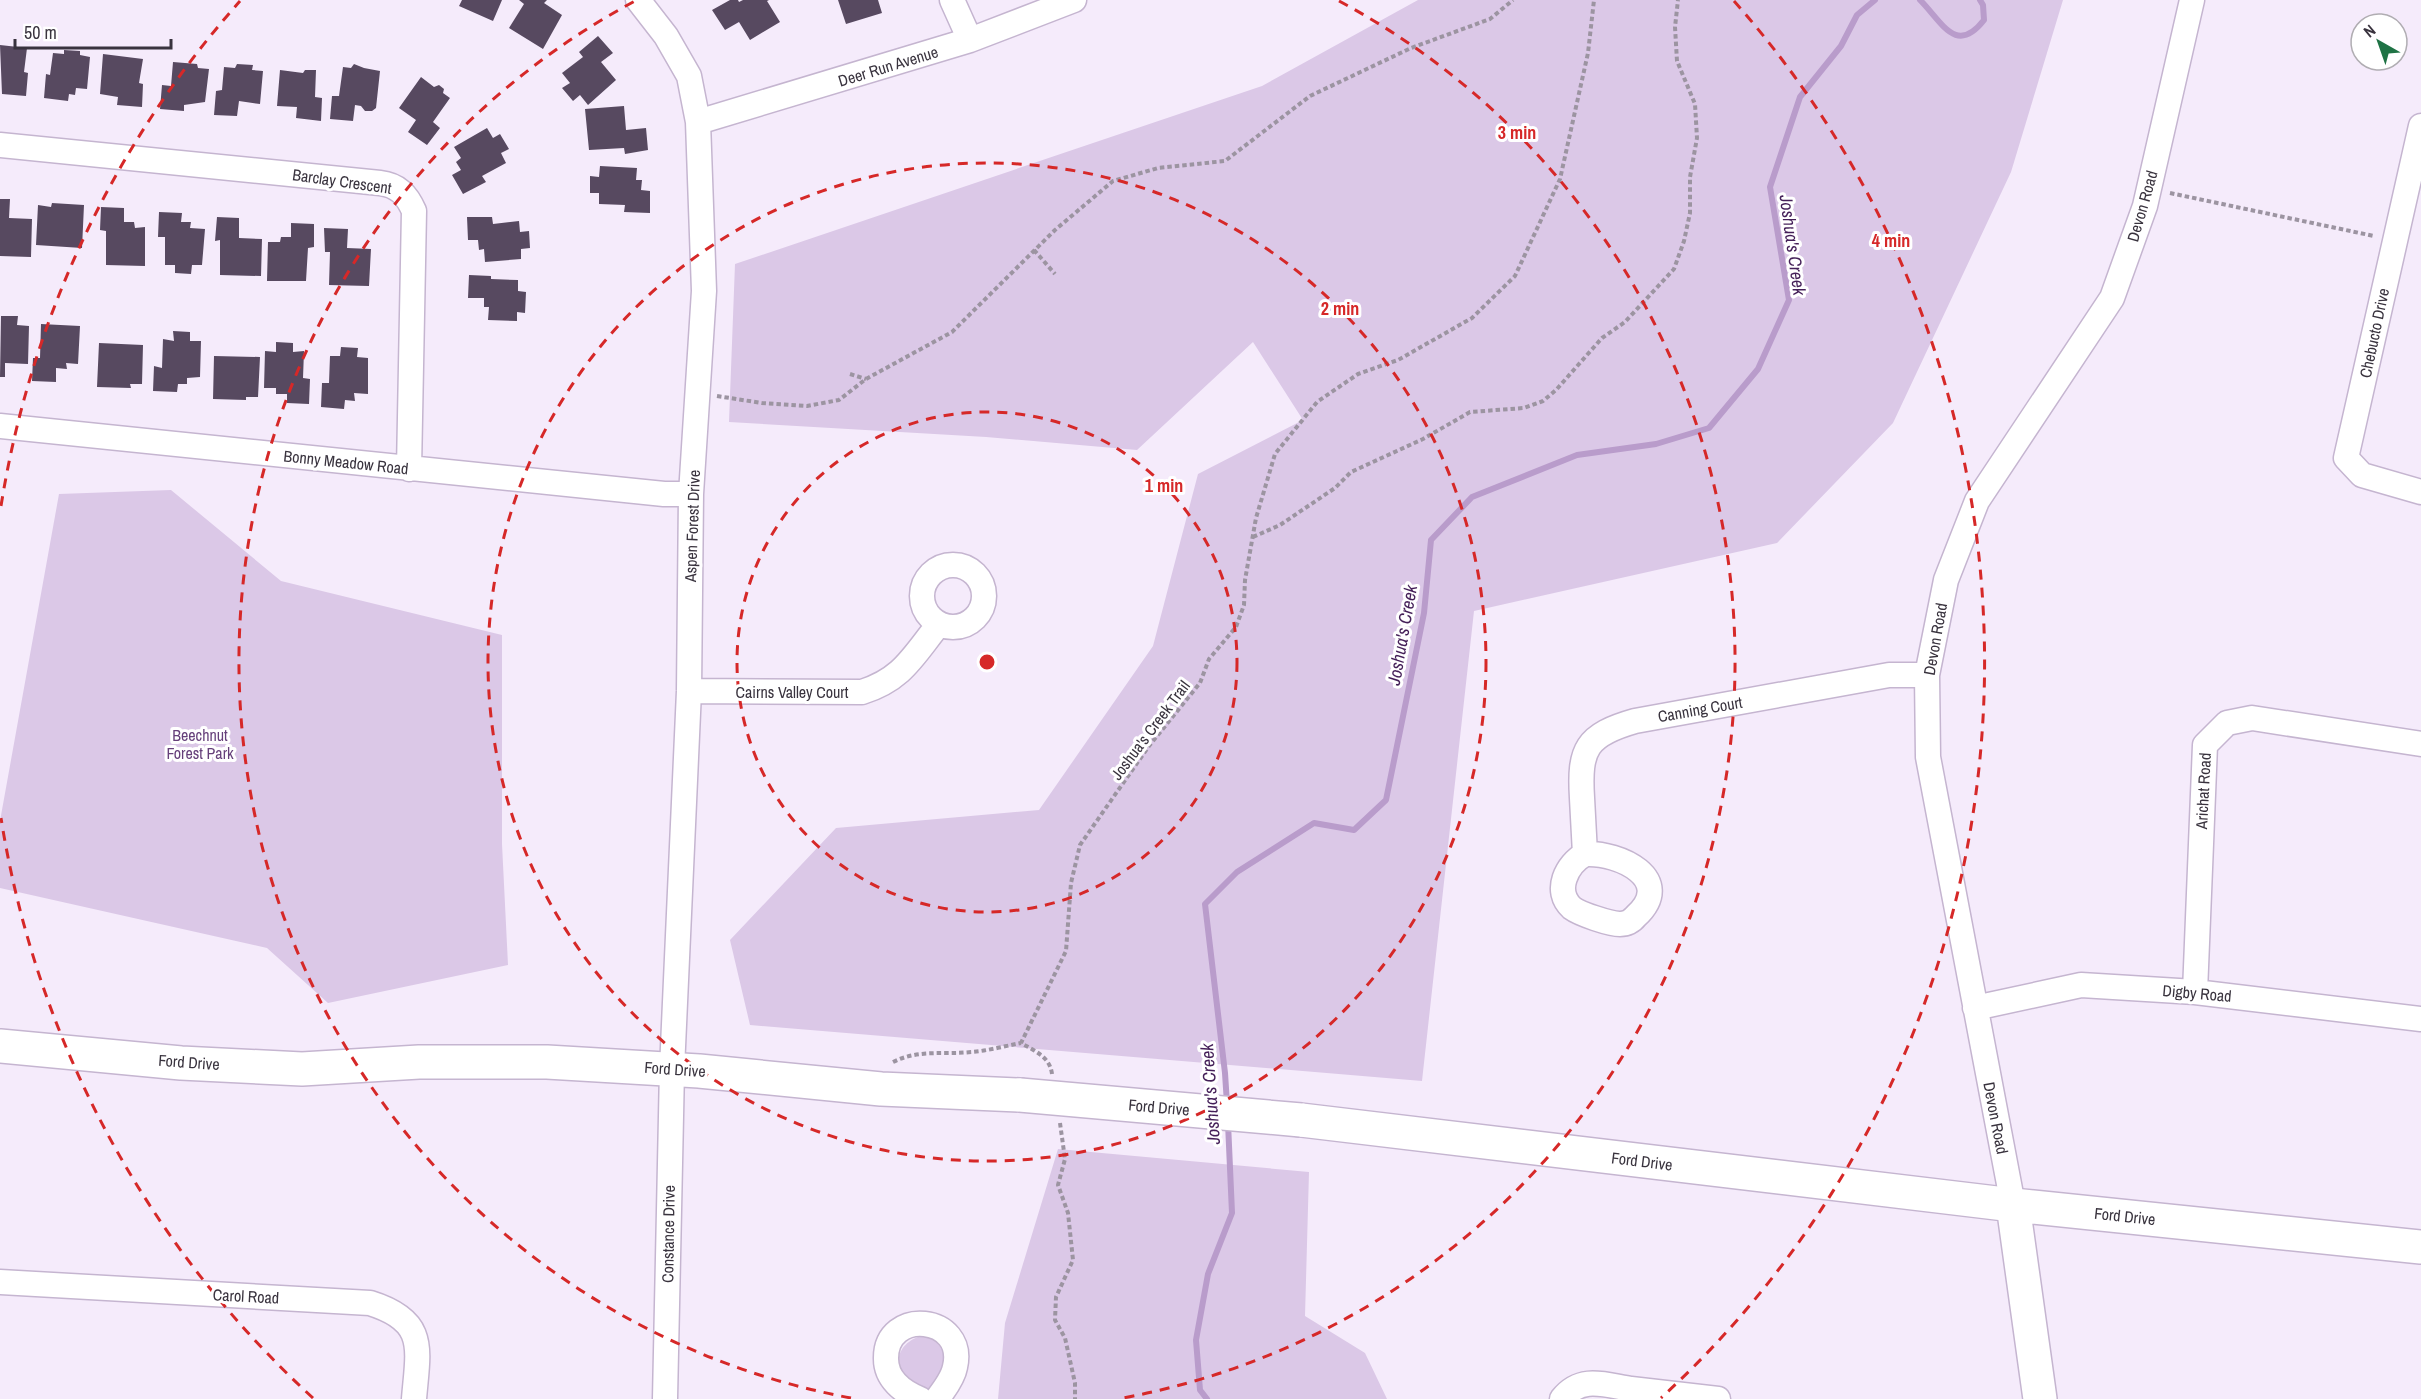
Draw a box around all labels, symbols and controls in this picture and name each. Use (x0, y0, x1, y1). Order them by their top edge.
scale bar (15, 12, 171, 50)
north arrow (2349, 12, 2409, 72)
text: N (2359, 19, 2380, 42)
text: 50 m (24, 20, 57, 45)
street label: Deer Run Avenue (835, 40, 941, 92)
text: 3 min (1498, 120, 1536, 145)
street label: Barclay Crescent (291, 163, 393, 199)
street label: Devon Road (2121, 168, 2163, 244)
water label: Joshua's Creek (1773, 192, 1813, 297)
text: 4 min (1872, 228, 1910, 253)
street label: Chebucto Drive (2354, 286, 2394, 380)
text: 2 min (1321, 296, 1359, 321)
street label: Bonny Meadow Road (282, 445, 410, 479)
street label: Aspen Forest Drive (679, 469, 705, 584)
text: 1 min (1145, 473, 1183, 498)
water label: Joshua's Creek (1381, 582, 1423, 688)
street label: Devon Road (1918, 601, 1952, 677)
centre of rings (977, 652, 997, 672)
street label: Joshua's Creek Trail (1105, 676, 1195, 784)
street label: Cairns Valley Court (736, 681, 849, 703)
street label: Canning Court (1656, 691, 1744, 727)
park label: Beechnut Forest Park (166, 724, 234, 764)
street label: Arichat Road (2190, 752, 2216, 831)
street label: Digby Road (2162, 979, 2232, 1007)
water label: Joshua's Creek (1194, 1042, 1226, 1146)
street label: Ford Drive (158, 1049, 220, 1075)
street label: Ford Drive (644, 1056, 706, 1082)
street label: Devon Road (1978, 1080, 2014, 1156)
street label: Ford Drive (1127, 1093, 1191, 1121)
street label: Ford Drive (1610, 1146, 1674, 1176)
street label: Constance Drive (656, 1185, 680, 1283)
street label: Ford Drive (2093, 1202, 2157, 1230)
street label: Carol Road (212, 1283, 280, 1309)

